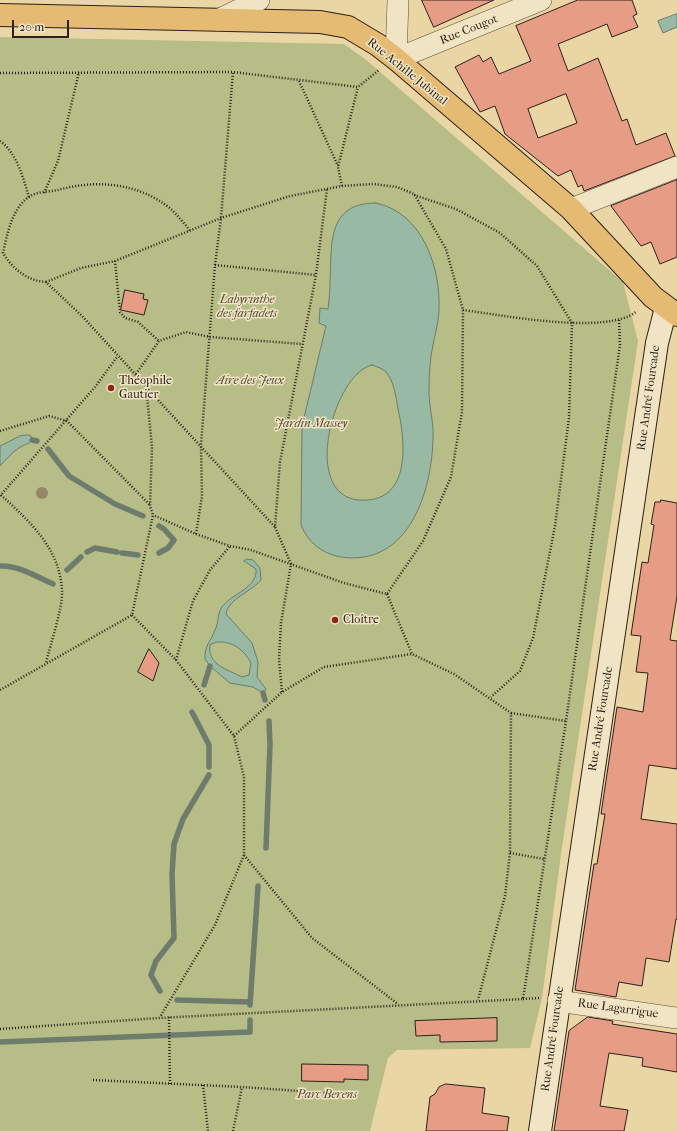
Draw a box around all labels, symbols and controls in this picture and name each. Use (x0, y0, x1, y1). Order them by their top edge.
scale bar (14, 12, 71, 38)
street label: Rue Cougot (438, 12, 500, 48)
text: 20 m (19, 20, 44, 34)
street label: Rue Achille Jubinal (364, 35, 450, 109)
park label: Labyrinthe des farfadets (217, 293, 277, 321)
street label: Rue André Fourcade (634, 344, 664, 452)
place label: Théophile Gautier (119, 374, 172, 402)
park label: Aire des Jeux (216, 374, 284, 388)
marker: Théophile Gautier (106, 383, 116, 393)
park label: Jardin Massey (275, 417, 347, 431)
place label: Cloître (343, 613, 379, 627)
marker: Cloître (330, 615, 340, 625)
street label: Rue André Fourcade (586, 665, 616, 773)
street label: Rue André Fourcade (538, 985, 568, 1093)
street label: Rue Lagarrigue (577, 996, 659, 1022)
park label: Parc Berens (297, 1088, 357, 1102)

